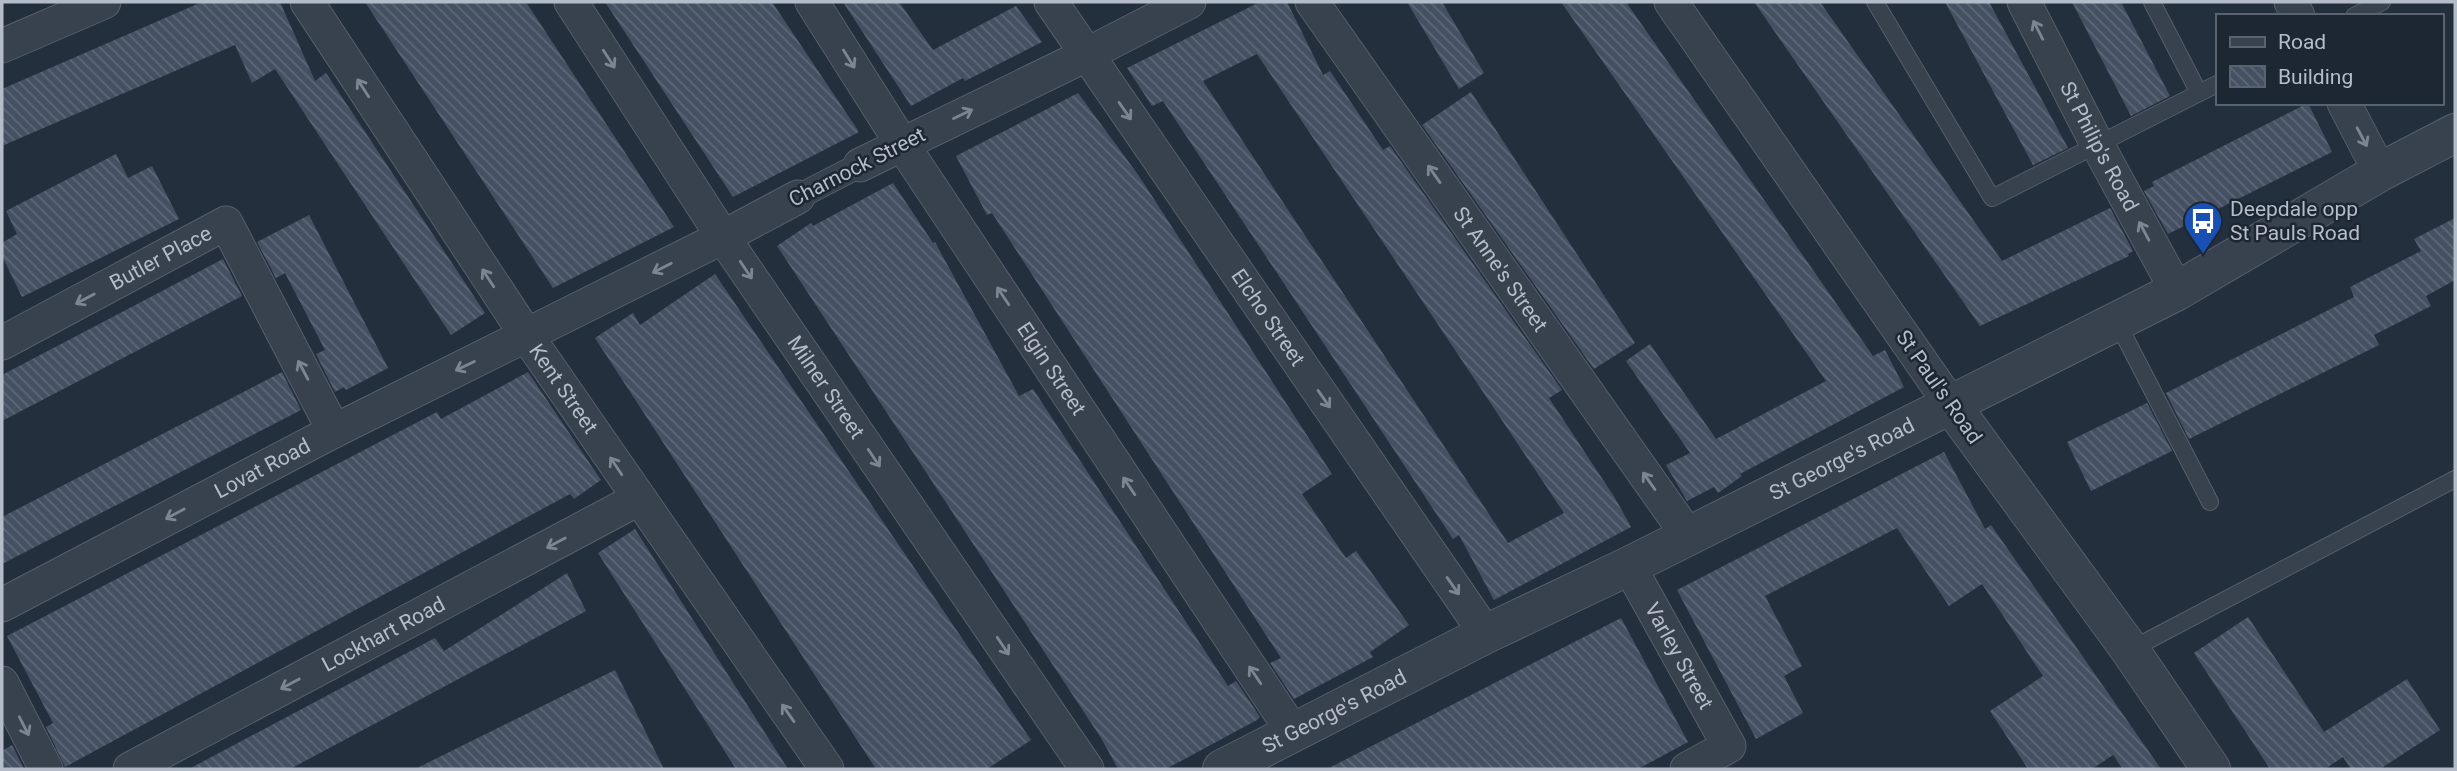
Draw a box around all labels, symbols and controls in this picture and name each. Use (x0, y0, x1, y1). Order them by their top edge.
legend (2216, 14, 2443, 105)
one-way arrow (2031, 20, 2045, 41)
text: Road (2278, 30, 2326, 54)
one-way arrow (601, 49, 616, 68)
one-way arrow (842, 49, 856, 69)
text: Building (2278, 65, 2353, 89)
one-way arrow (356, 78, 370, 98)
street label: St Philip's Road (2055, 78, 2143, 216)
one-way arrow (1118, 101, 1132, 120)
one-way arrow (952, 107, 973, 120)
street label: Charnock Street (785, 122, 929, 212)
one-way arrow (2356, 127, 2370, 147)
one-way arrow (1427, 165, 1441, 184)
place label: Deepdale opp St Pauls Road (2230, 197, 2360, 245)
bus stop icon: Deepdale opp St Pauls Road (2182, 200, 2224, 255)
street label: St Anne's Street (1448, 202, 1553, 336)
street label: Butler Place (106, 221, 216, 295)
one-way arrow (2137, 221, 2150, 242)
one-way arrow (739, 260, 753, 279)
one-way arrow (652, 261, 673, 275)
street label: Elcho Street (1226, 264, 1310, 371)
one-way arrow (481, 268, 495, 288)
one-way arrow (996, 287, 1011, 306)
one-way arrow (75, 292, 96, 306)
street label: Elgin Street (1012, 318, 1091, 420)
street label: St Paul's Road (1891, 326, 1987, 448)
street label: Milner Street (782, 331, 869, 443)
street label: Kent Street (524, 339, 603, 438)
one-way arrow (295, 360, 309, 381)
one-way arrow (455, 360, 476, 373)
one-way arrow (1317, 389, 1331, 408)
street label: St George's Road (1765, 413, 1918, 506)
street label: Lovat Road (210, 434, 314, 504)
one-way arrow (867, 448, 881, 467)
one-way arrow (608, 457, 623, 476)
one-way arrow (1642, 472, 1656, 491)
one-way arrow (1122, 476, 1136, 496)
one-way arrow (166, 507, 186, 521)
one-way arrow (546, 537, 567, 550)
one-way arrow (1446, 576, 1460, 595)
street label: Lockhart Road (318, 592, 449, 677)
street label: Varley Street (1640, 599, 1718, 714)
one-way arrow (996, 636, 1010, 655)
street label: St George's Road (1258, 665, 1410, 758)
one-way arrow (1248, 666, 1262, 685)
one-way arrow (281, 677, 301, 691)
one-way arrow (780, 704, 795, 723)
one-way arrow (17, 715, 31, 736)

